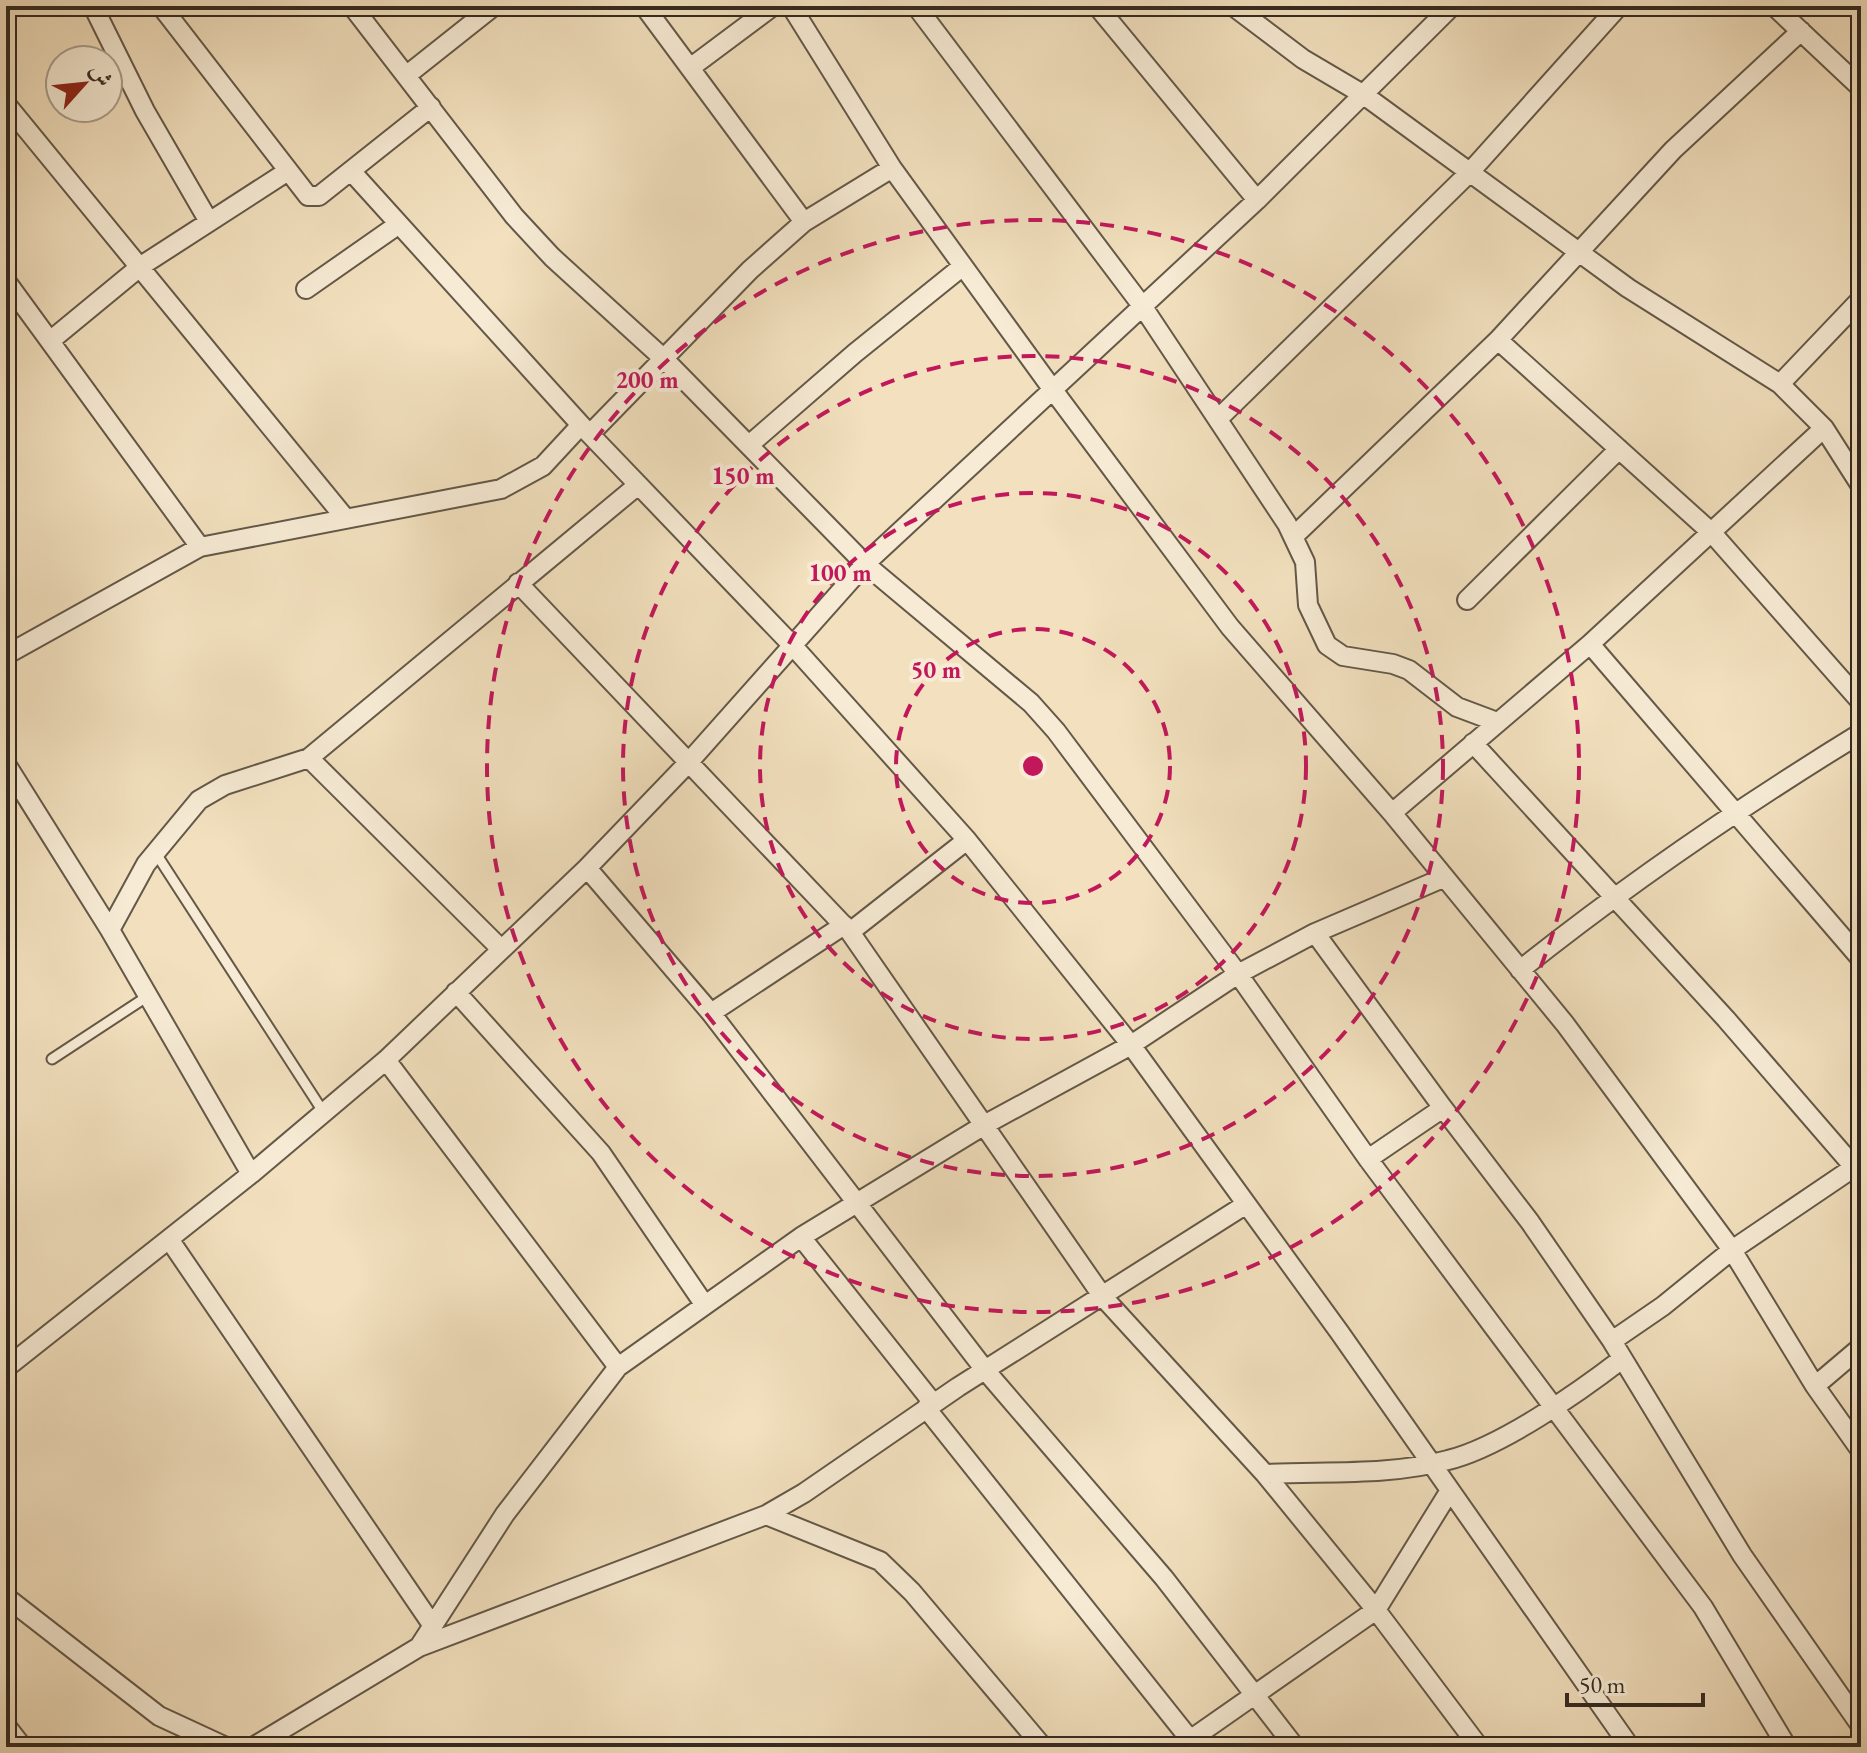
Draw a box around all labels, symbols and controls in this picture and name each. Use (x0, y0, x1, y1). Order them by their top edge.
north arrow (44, 44, 124, 124)
text: ش (84, 59, 119, 91)
text: 200 m (615, 364, 679, 395)
text: 150 m (711, 460, 775, 491)
text: 100 m (808, 557, 872, 588)
text: 50 m (911, 654, 961, 685)
centre of rings (1019, 752, 1047, 780)
scale bar (1567, 1657, 1703, 1707)
text: 50 m (1579, 1669, 1626, 1700)

